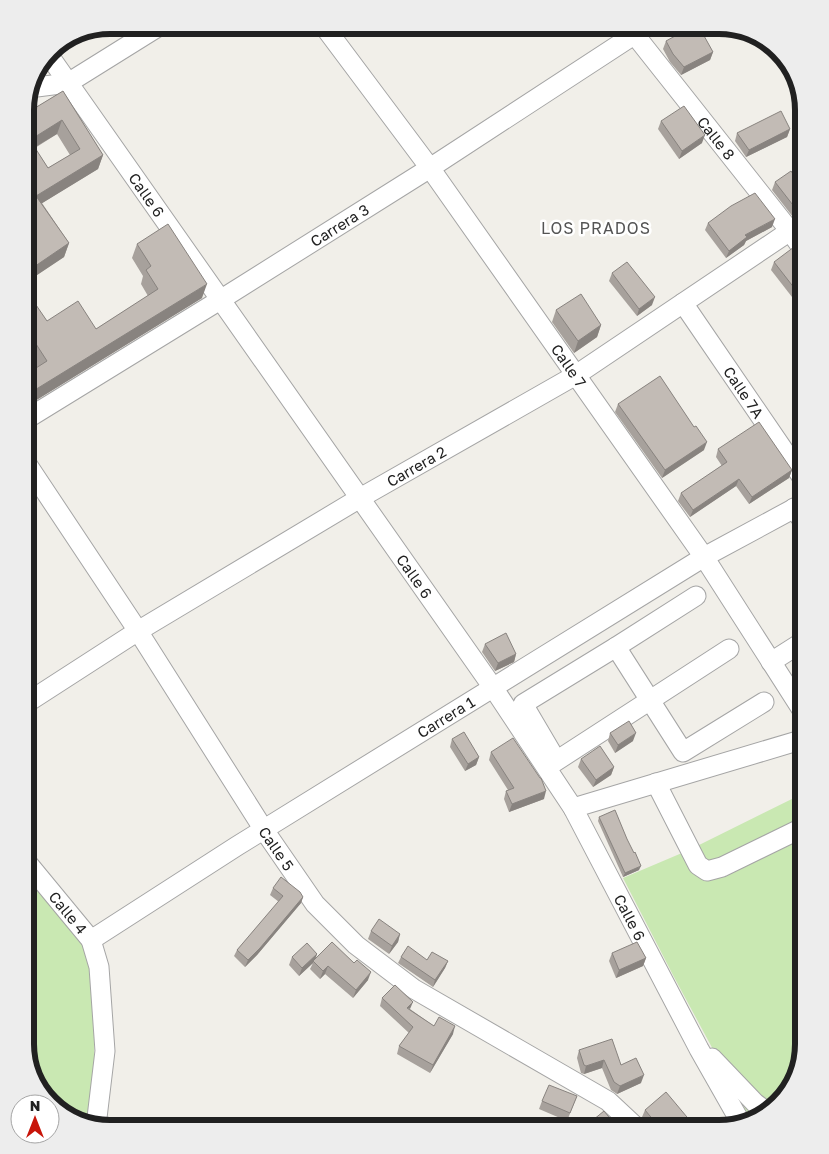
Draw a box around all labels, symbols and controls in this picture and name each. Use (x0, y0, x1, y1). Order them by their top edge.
street label: Calle 8 (694, 113, 739, 163)
street label: Calle 6 (125, 169, 169, 220)
street label: Carrera 3 (307, 200, 372, 250)
district label: LOS PRADOS (541, 218, 651, 238)
street label: Calle 7 (548, 340, 590, 390)
street label: Calle 7A (720, 363, 768, 421)
street label: Carrera 2 (383, 442, 449, 490)
street label: Calle 6 (393, 551, 436, 602)
street label: Carrera 1 (414, 692, 478, 741)
street label: Calle 5 (255, 823, 298, 874)
street label: Calle 4 (45, 888, 91, 937)
street label: Calle 6 (611, 891, 650, 943)
north arrow (10, 1094, 60, 1144)
text: N (30, 1097, 40, 1114)

